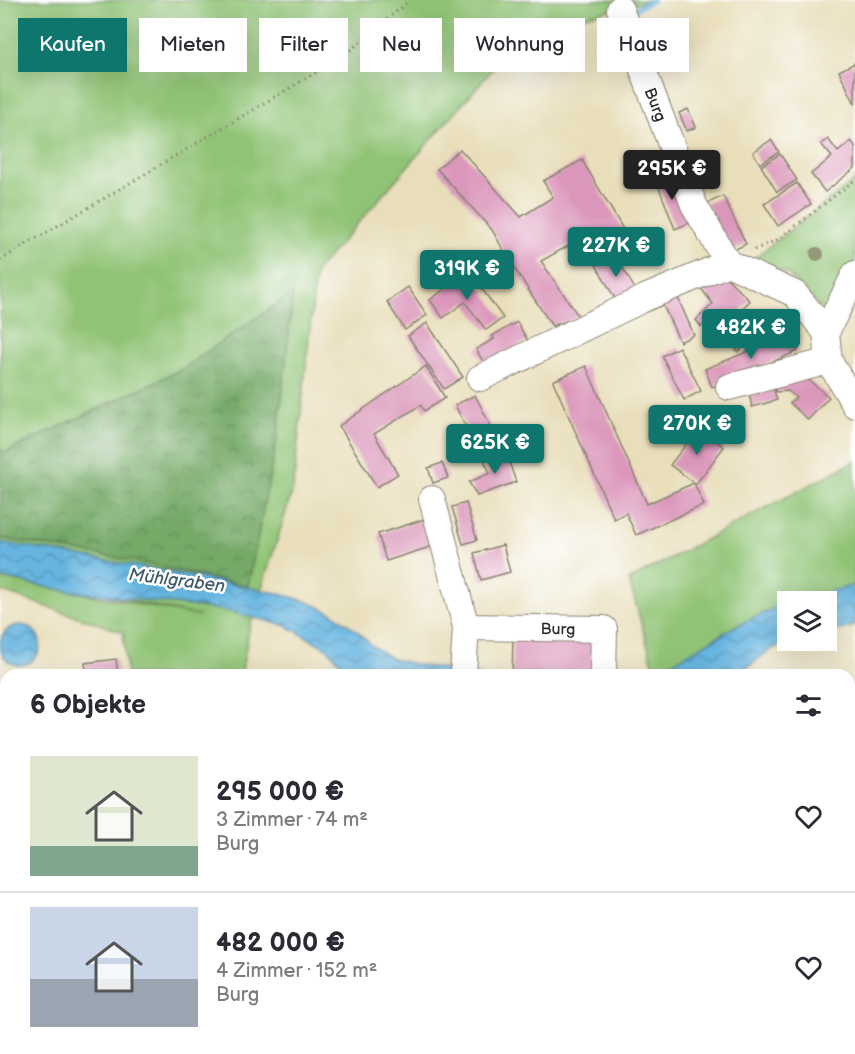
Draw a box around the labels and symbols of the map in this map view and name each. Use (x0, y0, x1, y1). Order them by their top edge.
street label: Burg (640, 85, 670, 124)
pin: 295K € (623, 150, 721, 201)
pin: 227K € (567, 227, 665, 278)
pin: 319K € (418, 250, 516, 301)
pin: 482K € (702, 309, 800, 360)
pin: 270K € (648, 405, 746, 456)
pin: 625K € (446, 424, 544, 475)
water label: Mühlgraben (128, 564, 226, 597)
street label: Burg (541, 620, 575, 640)

